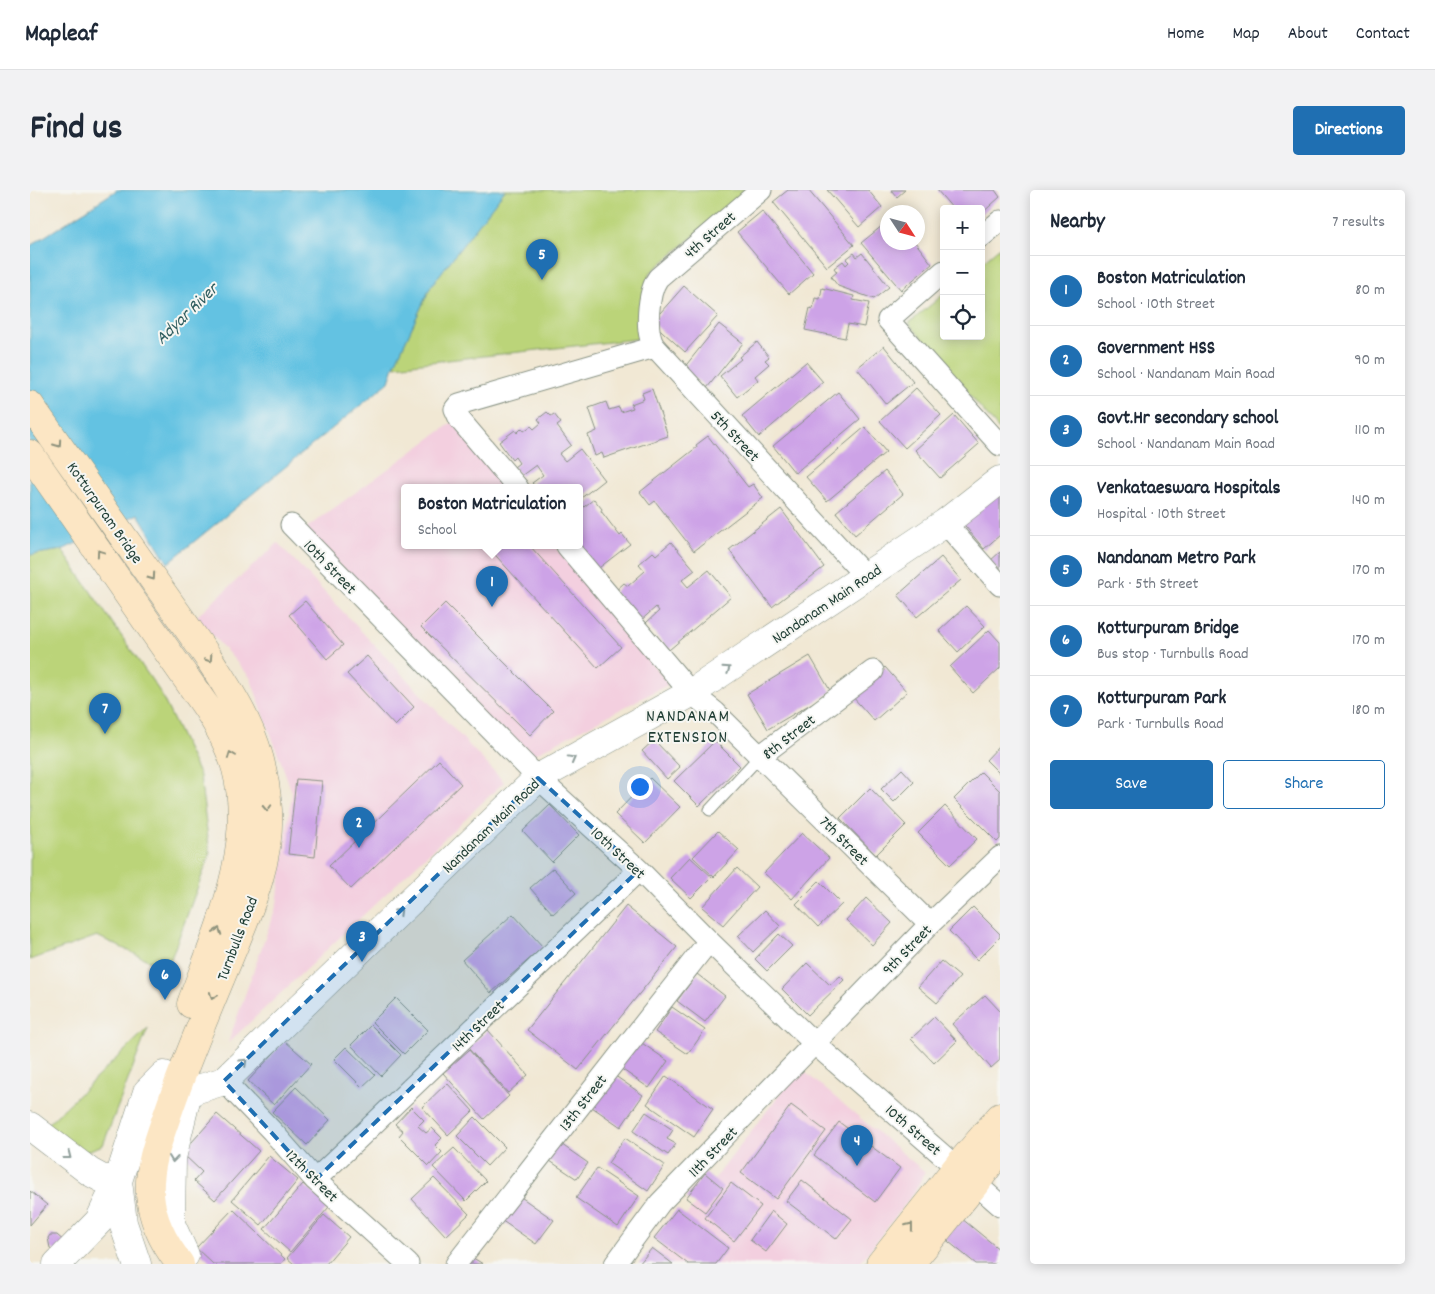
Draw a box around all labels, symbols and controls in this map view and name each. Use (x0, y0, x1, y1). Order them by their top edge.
text: Mapleaf (25, 18, 97, 52)
text: Home (1167, 22, 1204, 47)
text: Map (1232, 22, 1260, 47)
text: About (1288, 22, 1328, 47)
text: Contact (1356, 22, 1410, 47)
text: Find us (30, 105, 122, 155)
button: Directions (1293, 106, 1405, 155)
north arrow (880, 205, 925, 250)
map controls (940, 205, 985, 340)
button: + (940, 205, 985, 250)
street label: 4th Street (680, 207, 742, 265)
text: Nearby (1050, 208, 1105, 238)
text: 7 results (1332, 211, 1385, 234)
pin: 5 (526, 239, 558, 280)
button: − (940, 250, 985, 295)
text: Boston Matriculation (1097, 266, 1246, 293)
water label: Adyar River (151, 277, 226, 351)
text: 1 (1064, 279, 1068, 302)
text: 80 m (1355, 279, 1385, 302)
text: School · 10th Street (1097, 293, 1215, 316)
button: locate (940, 295, 985, 340)
text: Government HSS (1097, 336, 1215, 363)
text: 2 (1063, 349, 1070, 372)
text: 90 m (1354, 349, 1385, 372)
text: School · Nandanam Main Road (1097, 363, 1275, 386)
street label: 5th Street (704, 406, 764, 468)
text: Govt.Hr secondary school (1097, 406, 1278, 433)
text: 3 (1062, 419, 1070, 442)
text: 110 m (1355, 419, 1385, 442)
text: School · Nandanam Main Road (1097, 433, 1275, 456)
one-way arrow (52, 439, 61, 448)
street label: Kotturpuram Bridge (60, 458, 148, 569)
text: Venkataeswara Hospitals (1097, 476, 1281, 503)
popup (401, 484, 583, 549)
text: 4 (1063, 489, 1069, 512)
text: 140 m (1351, 489, 1385, 512)
text: Boston Matriculation (418, 492, 566, 519)
text: Hospital · 10th Street (1097, 503, 1226, 526)
text: School (418, 519, 457, 542)
street label: 10th Street (297, 535, 361, 600)
text: Nandanam Metro Park (1097, 546, 1256, 573)
one-way arrow (97, 549, 106, 559)
text: 5 (1062, 559, 1070, 582)
text: 170 m (1352, 559, 1385, 582)
street label: Nandanam Main Road (768, 560, 887, 650)
pin: 1 (476, 566, 508, 607)
one-way arrow (146, 571, 155, 581)
text: Park · 5th Street (1097, 573, 1198, 596)
text: Kotturpuram Bridge (1097, 616, 1239, 643)
text: 6 (1062, 629, 1070, 652)
text: 170 m (1352, 629, 1385, 652)
text: Bus stop · Turnbulls Road (1097, 643, 1248, 666)
one-way arrow (203, 654, 213, 663)
one-way arrow (722, 665, 731, 675)
text: Kotturpuram Park (1097, 686, 1226, 713)
pin: 7 (89, 693, 121, 734)
text: 7 (1063, 699, 1069, 722)
text: 180 m (1352, 699, 1385, 722)
district label: NANDANAM EXTENSION (646, 705, 730, 751)
street label: 8th Street (758, 710, 821, 766)
text: Park · Turnbulls Road (1097, 713, 1224, 736)
one-way arrow (227, 751, 237, 760)
one-way arrow (567, 755, 576, 765)
button: Save (1050, 760, 1213, 809)
button: Share (1223, 760, 1385, 809)
street label: Nandanam Main Road (438, 774, 546, 880)
your location (627, 774, 653, 800)
one-way arrow (262, 805, 273, 813)
pin: 2 (343, 807, 375, 848)
street label: 7th Street (813, 812, 873, 872)
street label: 10th Street (585, 822, 650, 885)
street label: Turnbulls Road (212, 894, 265, 984)
one-way arrow (393, 909, 402, 918)
street label: 9th Street (878, 920, 938, 981)
pin: 3 (346, 921, 378, 962)
one-way arrow (212, 927, 222, 936)
pin: 6 (149, 959, 181, 1000)
one-way arrow (209, 992, 219, 1000)
street label: 14th Street (447, 996, 511, 1058)
one-way arrow (239, 1059, 248, 1068)
street label: 13th Street (554, 1070, 614, 1137)
street label: 10th Street (879, 1100, 946, 1162)
street label: 11th Street (684, 1122, 744, 1183)
pin: 4 (841, 1125, 873, 1166)
street label: 12th Street (280, 1145, 343, 1208)
one-way arrow (62, 1151, 71, 1159)
one-way arrow (168, 1155, 179, 1163)
one-way arrow (905, 1223, 913, 1232)

